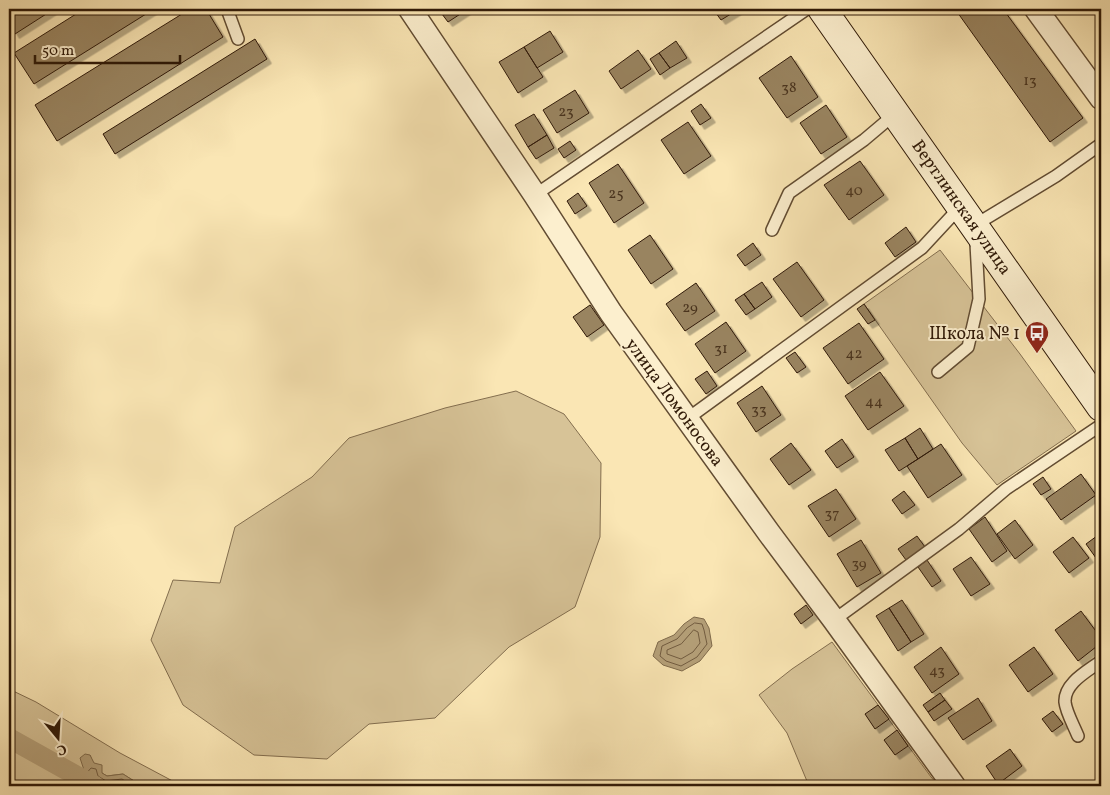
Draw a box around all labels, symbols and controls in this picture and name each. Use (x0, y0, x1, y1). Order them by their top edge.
scale bar (35, 32, 180, 64)
text: 50 m (42, 41, 74, 62)
house number: 13 (1023, 71, 1037, 92)
house number: 38 (781, 78, 797, 99)
house number: 23 (558, 102, 574, 123)
street label: Вертлинская улица (905, 135, 1017, 281)
house number: 40 (845, 181, 863, 202)
house number: 25 (608, 184, 624, 205)
house number: 29 (682, 298, 698, 319)
bus stop icon: Школа № 1 (1024, 320, 1050, 354)
place label: Школа № 1 (929, 322, 1020, 347)
street label: улица Ломоносова (619, 334, 729, 472)
house number: 31 (714, 339, 728, 360)
house number: 42 (845, 344, 863, 365)
house number: 44 (865, 392, 883, 413)
house number: 33 (751, 400, 767, 421)
house number: 37 (825, 504, 839, 525)
house number: 39 (851, 554, 867, 575)
house number: 43 (929, 661, 945, 682)
north arrow (32, 712, 82, 762)
text: С (54, 739, 69, 759)

